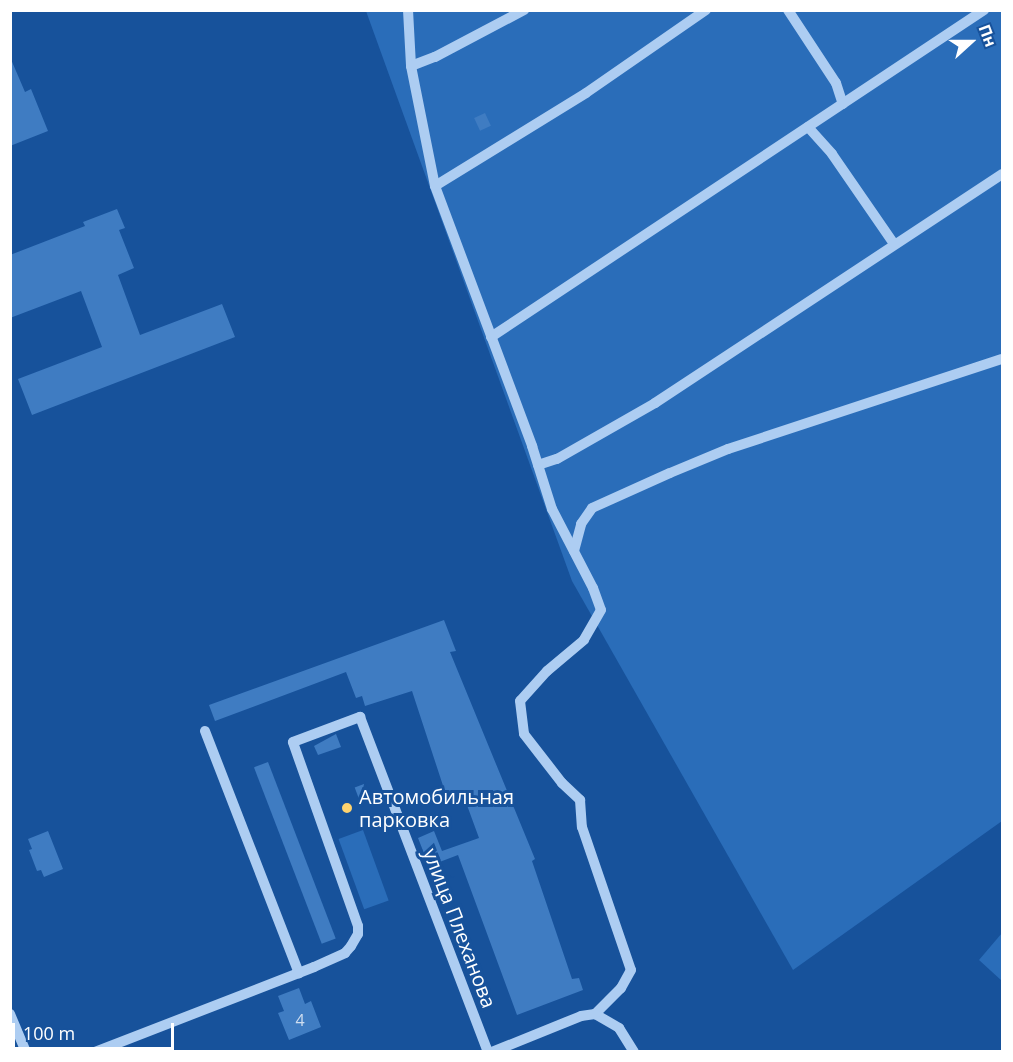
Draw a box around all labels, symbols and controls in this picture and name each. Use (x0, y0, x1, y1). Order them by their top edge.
north arrow (941, 12, 1001, 72)
text: Пн (973, 21, 1002, 50)
place label: Автомобильная парковка (359, 784, 514, 831)
marker: Автомобильная парковка (340, 801, 354, 815)
street label: улица Плеханова (418, 845, 502, 1011)
house number: 4 (295, 1010, 305, 1030)
scale bar (15, 1011, 177, 1049)
text: 100 m (23, 1021, 75, 1045)

